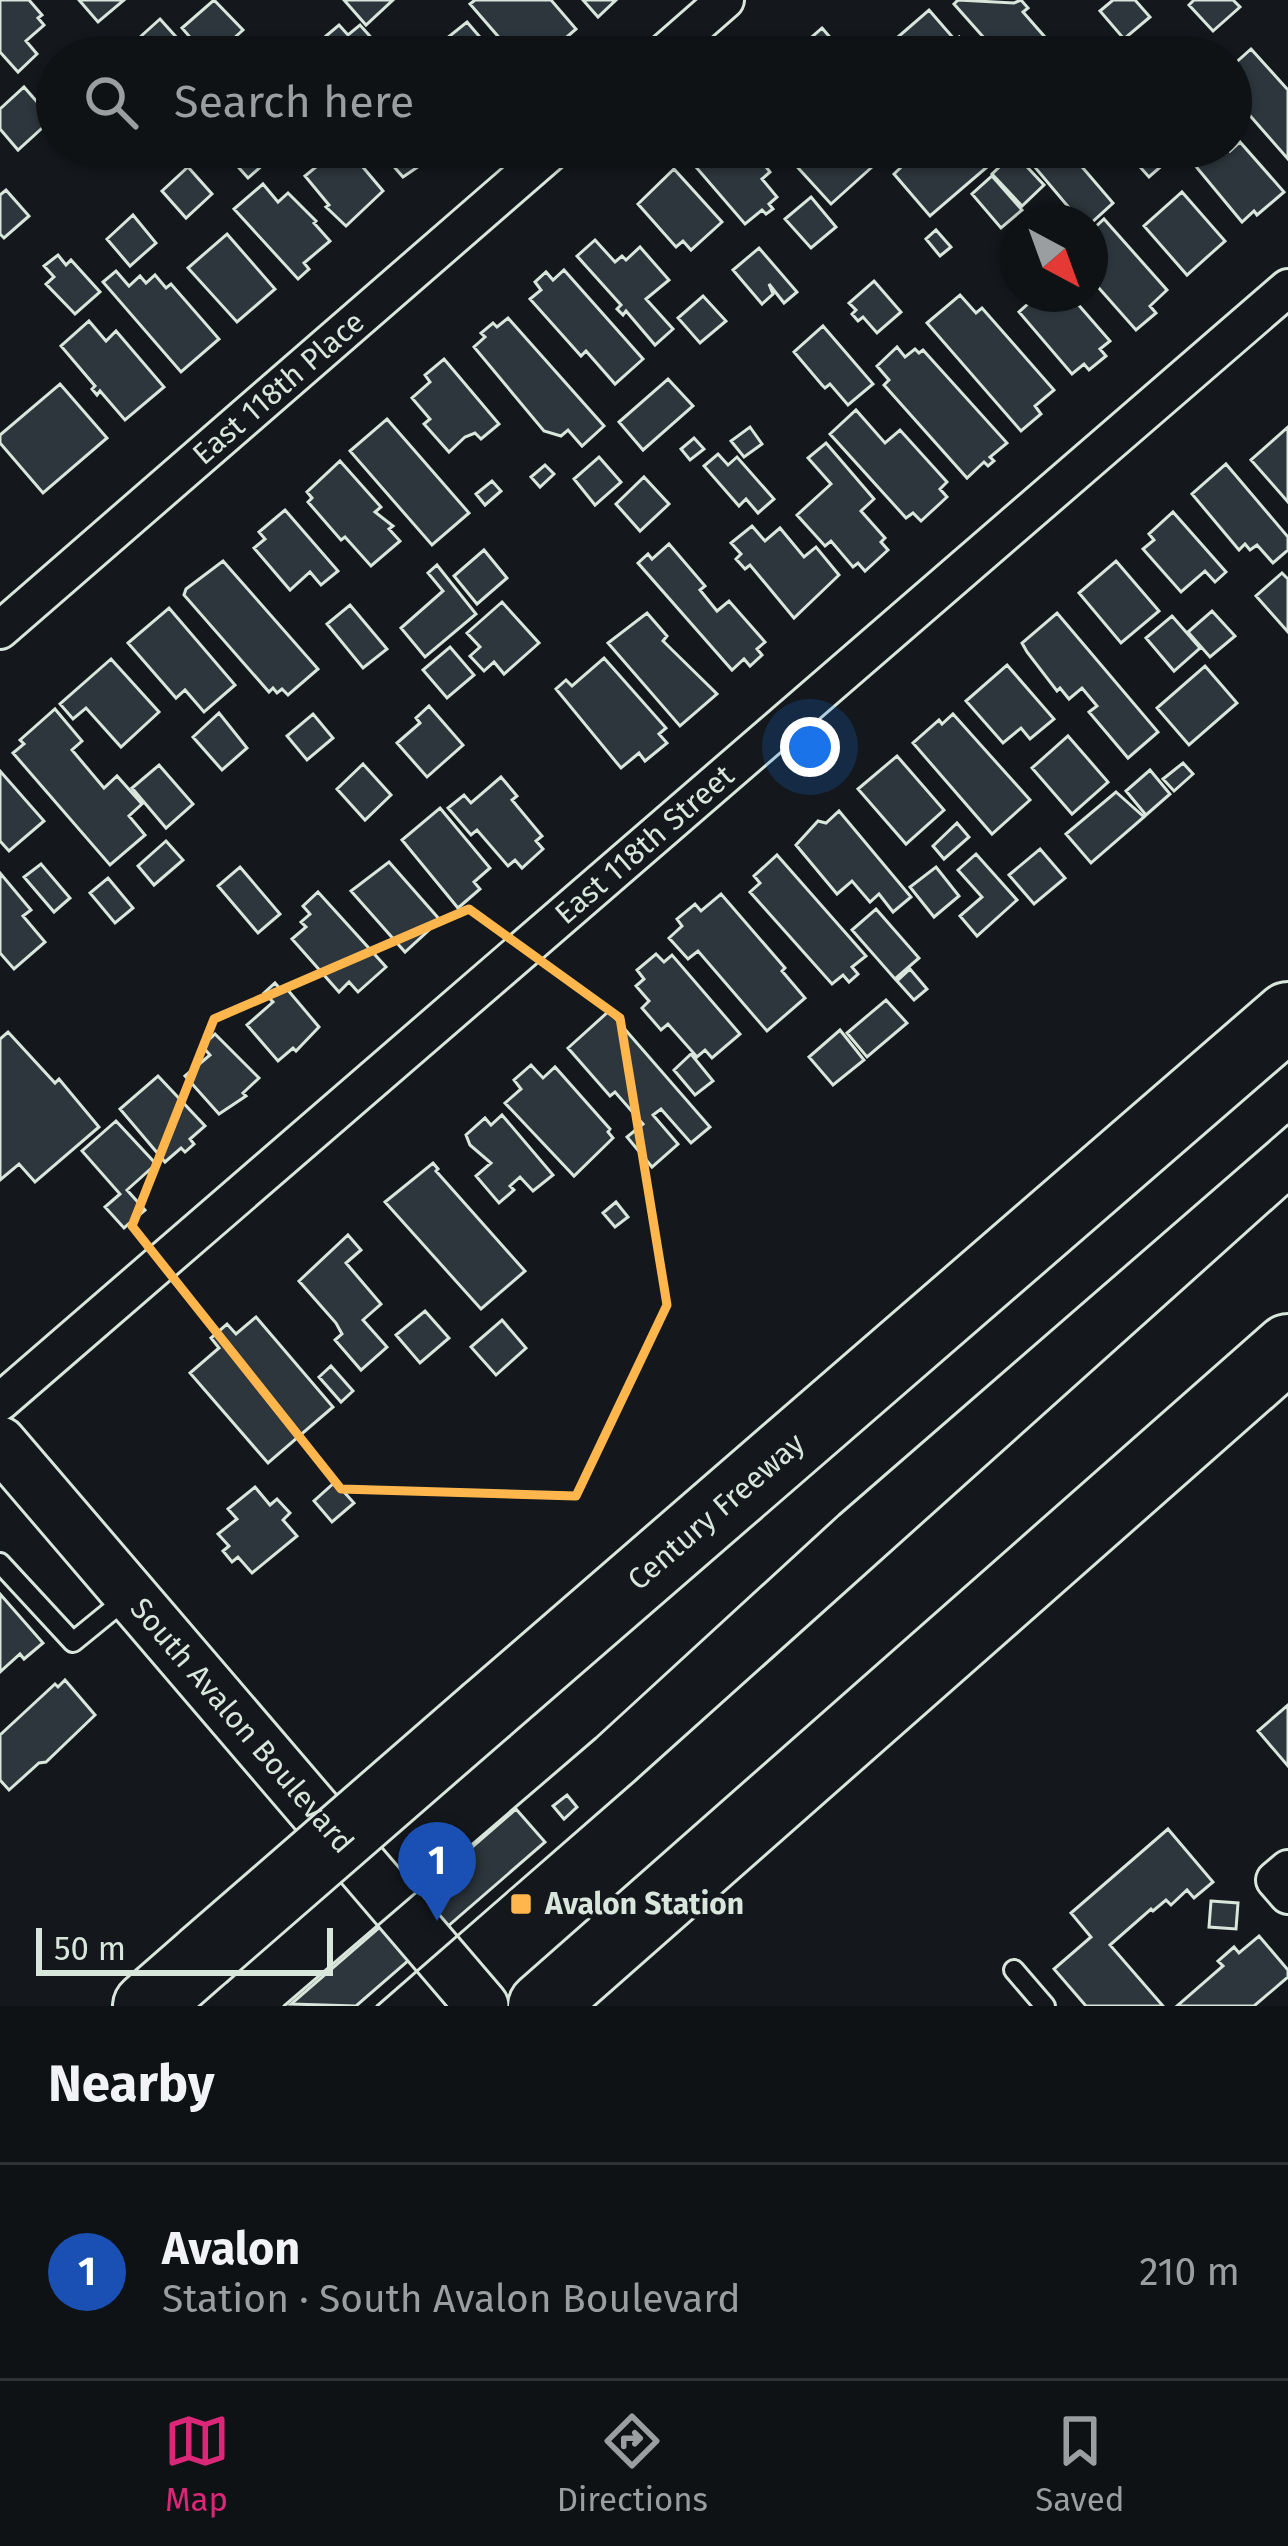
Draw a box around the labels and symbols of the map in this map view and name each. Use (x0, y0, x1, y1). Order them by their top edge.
north arrow (1000, 204, 1108, 312)
street label: East 118th Place (186, 304, 372, 472)
your location (780, 717, 840, 777)
street label: East 118th Street (548, 758, 741, 932)
street label: Century Freeway (620, 1425, 812, 1598)
street label: South Avalon Boulevard (123, 1591, 361, 1860)
pin: 1 (398, 1822, 476, 1921)
place label: Avalon Station (544, 1886, 744, 1922)
marker: Avalon Station (508, 1891, 534, 1917)
scale bar (36, 1922, 333, 1975)

